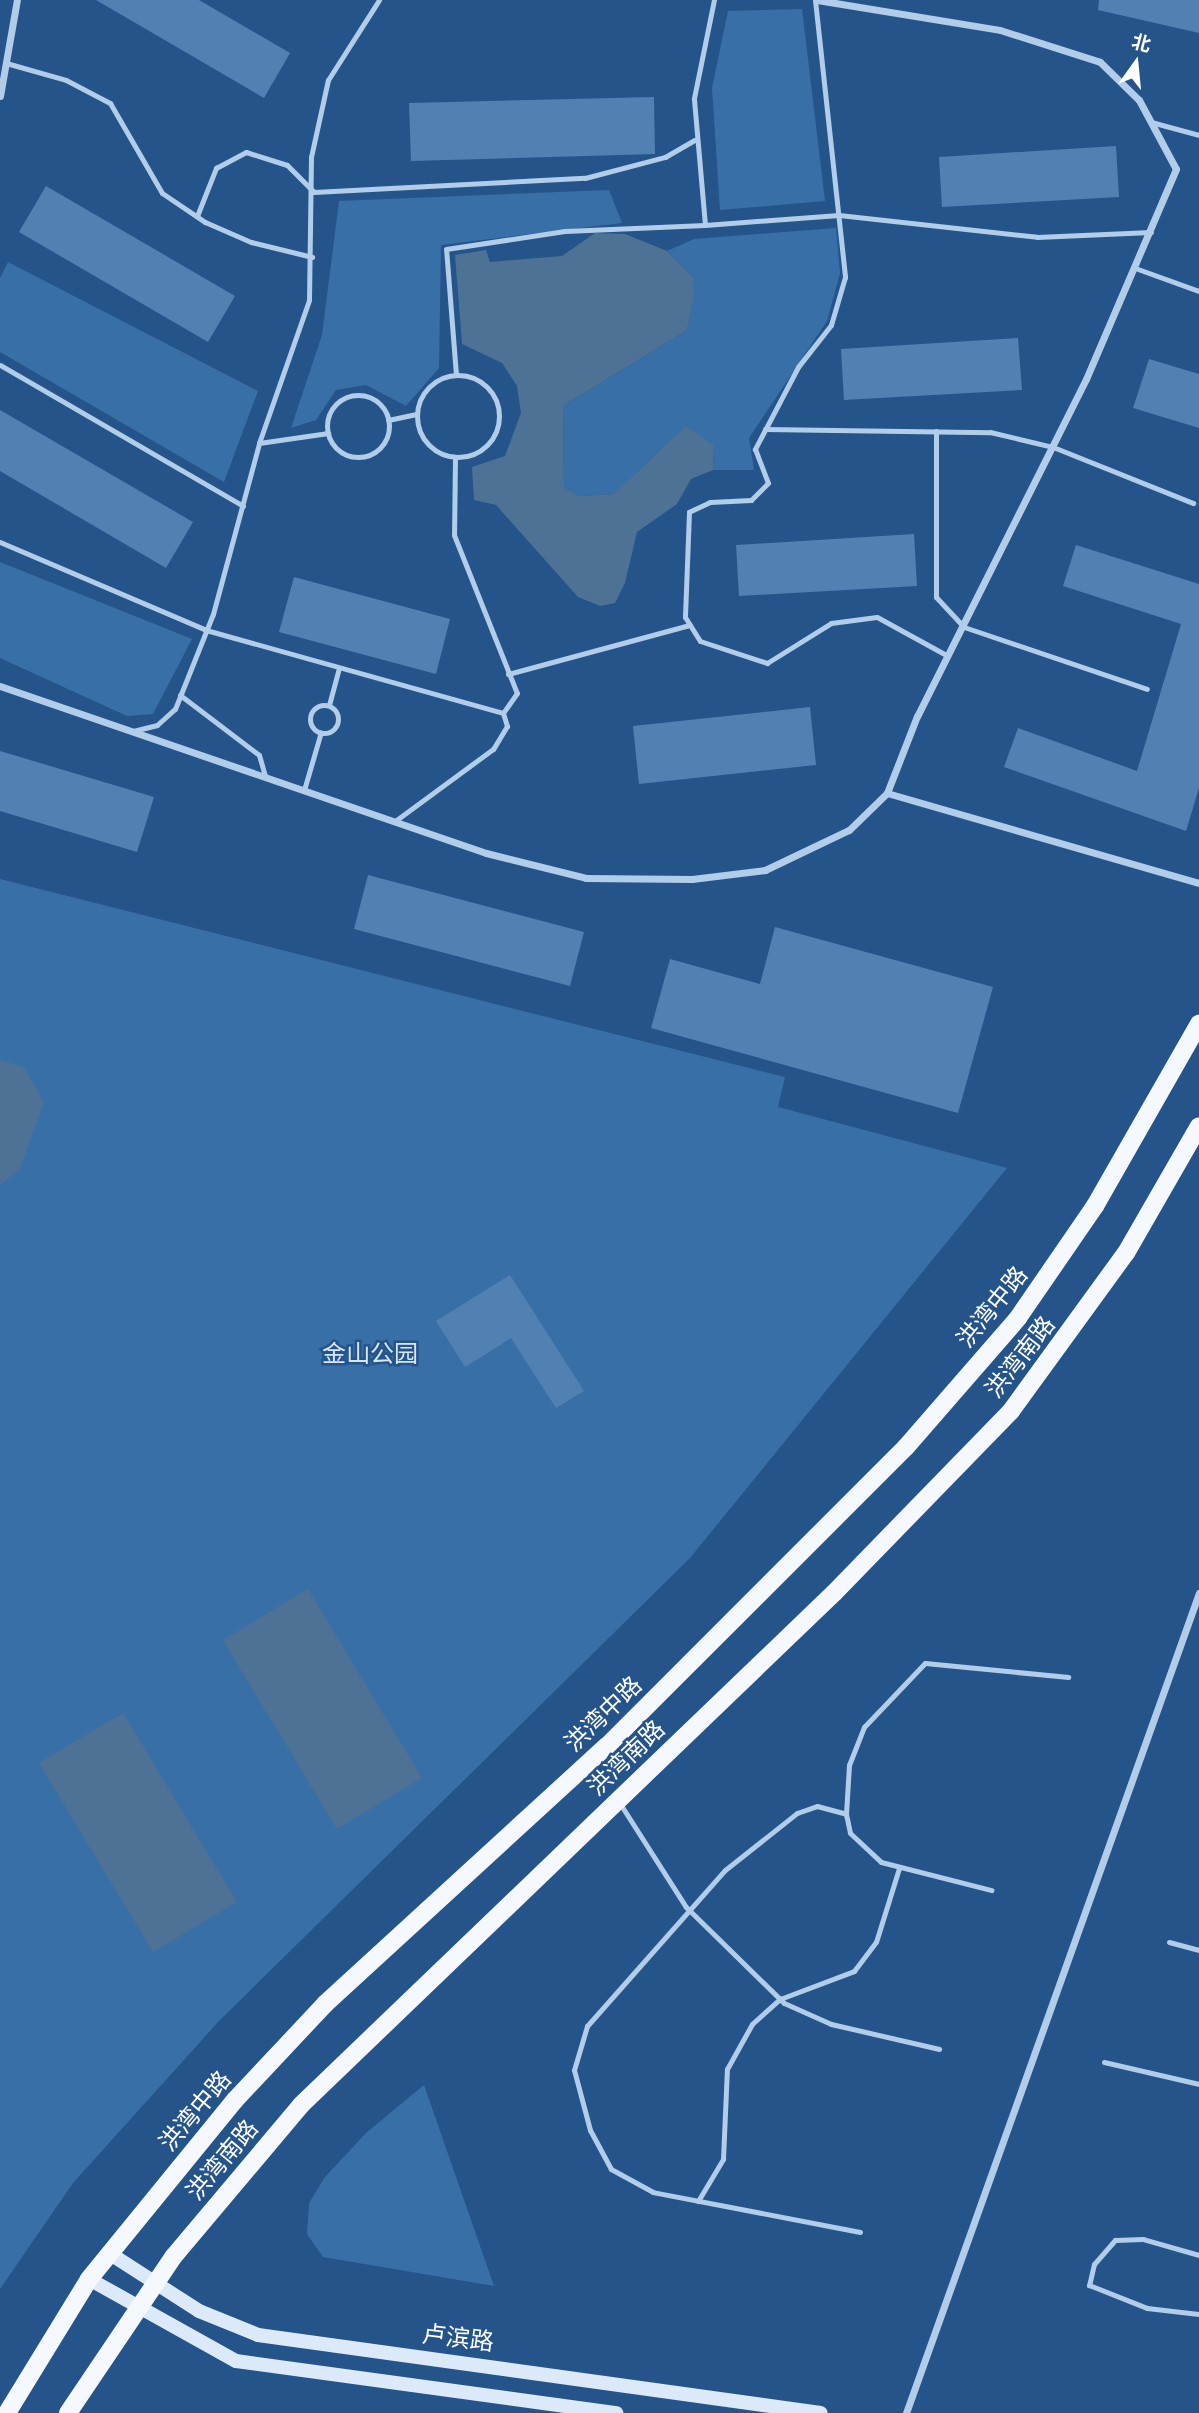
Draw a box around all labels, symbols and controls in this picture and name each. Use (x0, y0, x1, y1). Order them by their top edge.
north arrow (1101, 28, 1171, 98)
text: 北 (1129, 28, 1154, 58)
street label: 洪湾中路 (951, 1261, 1033, 1353)
street label: 洪湾南路 (979, 1310, 1061, 1404)
park label: 金山公园 (322, 1340, 418, 1368)
street label: 洪湾中路 (558, 1670, 648, 1758)
street label: 洪湾南路 (581, 1714, 671, 1802)
street label: 洪湾中路 (153, 2065, 237, 2157)
street label: 洪湾南路 (180, 2114, 264, 2206)
street label: 卢滨路 (421, 2319, 495, 2357)

